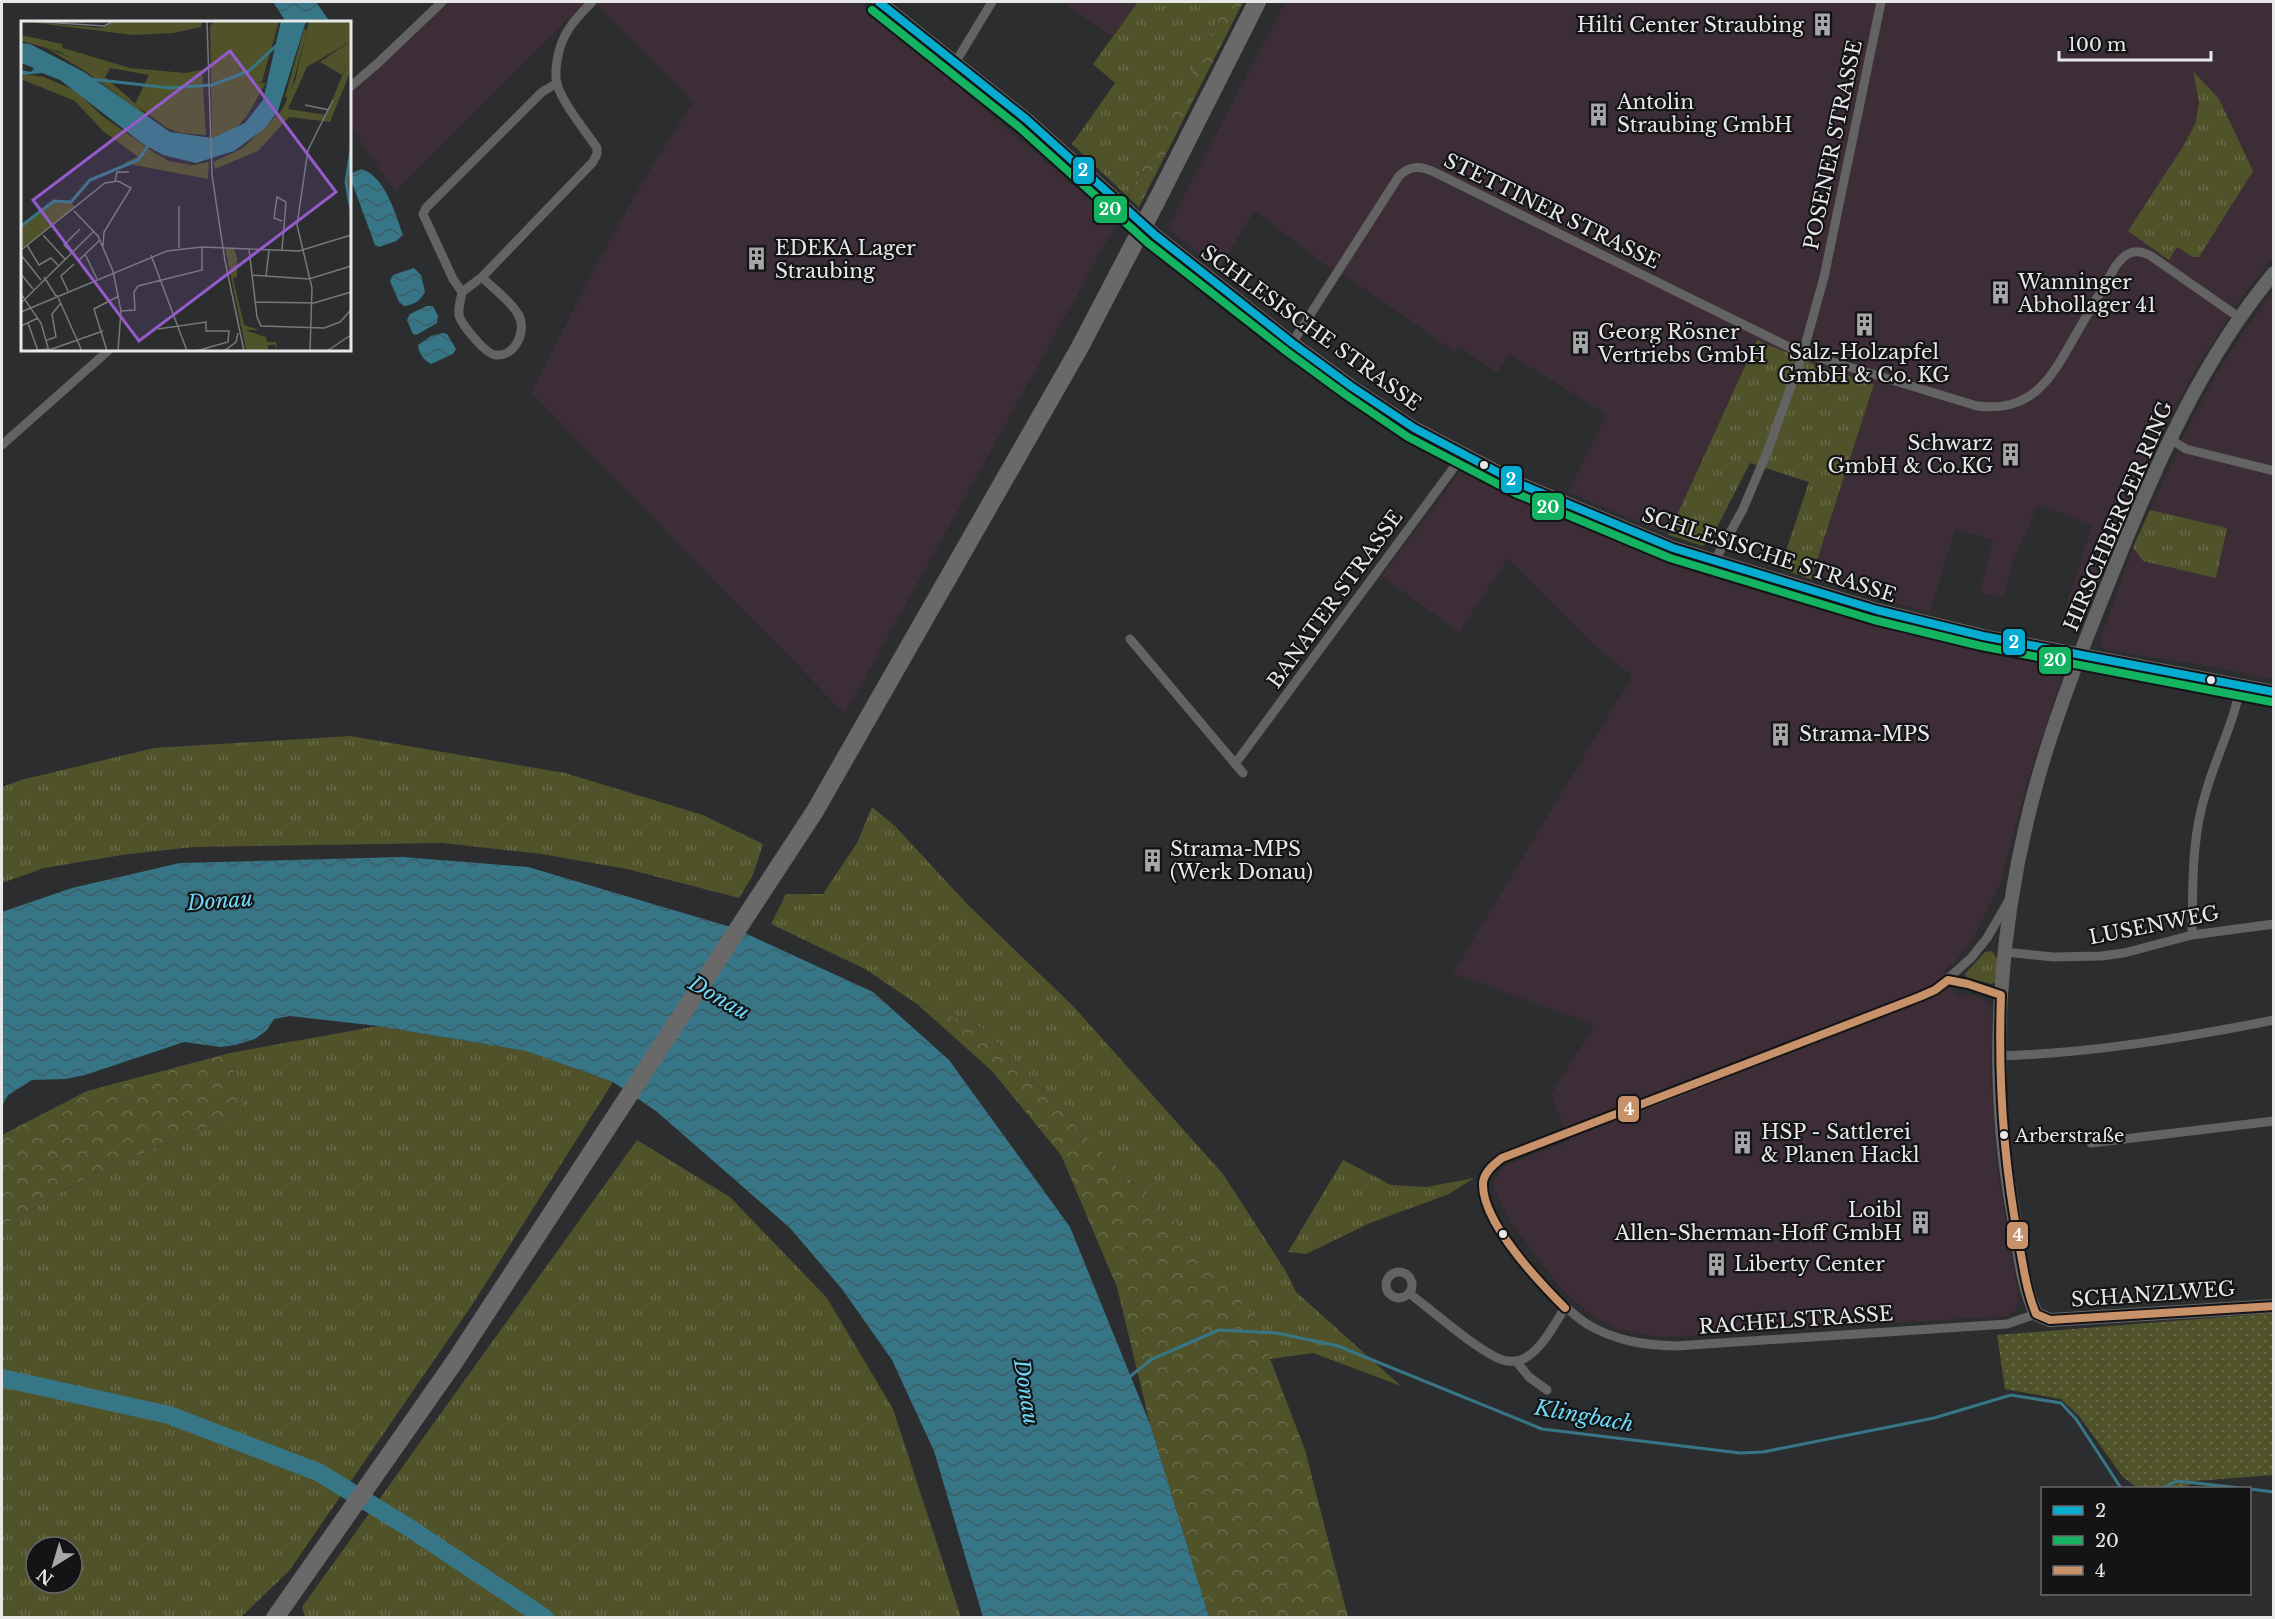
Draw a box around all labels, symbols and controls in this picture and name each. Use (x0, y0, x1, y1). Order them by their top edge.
building icon: Hilti Center Straubing (1809, 12, 1835, 38)
place label: Hilti Center Straubing (1577, 13, 1805, 37)
inset map (21, 21, 351, 351)
scale bar (2059, 24, 2210, 62)
text: 100 m (2068, 34, 2126, 56)
street label: POSENER STRASSE (1799, 38, 1867, 252)
place label: Antolin Straubing GmbH (1616, 90, 1793, 137)
building icon: Antolin Straubing GmbH (1586, 101, 1612, 127)
street label: STETTINER STRASSE (1440, 148, 1664, 274)
line badge: 2 (1072, 156, 1095, 185)
text: 2 (1078, 160, 1088, 180)
line badge: 20 (1093, 195, 1128, 224)
text: 20 (1099, 199, 1121, 219)
place label: EDEKA Lager Straubing (775, 236, 916, 283)
street label: SCHLESISCHE STRASSE (1196, 240, 1426, 416)
building icon: EDEKA Lager Straubing (744, 246, 770, 272)
place label: Wanninger Abhollager 41 (2017, 270, 2156, 317)
building icon: Wanninger Abhollager 41 (1987, 280, 2013, 306)
building icon: Salz-Holzapfel GmbH & Co. KG (1851, 312, 1877, 338)
place label: Georg Rösner Vertriebs GmbH (1597, 320, 1766, 367)
building icon: Georg Rösner Vertriebs GmbH (1567, 330, 1593, 356)
place label: Salz-Holzapfel GmbH & Co. KG (1778, 340, 1950, 387)
street label: HIRSCHBERGER RING (2059, 397, 2177, 635)
place label: Schwarz GmbH & Co.KG (1827, 431, 1993, 478)
building icon: Schwarz GmbH & Co.KG (1998, 442, 2024, 468)
unlabelled marker (1478, 459, 1490, 471)
line badge: 2 (1500, 465, 1523, 494)
text: 2 (1506, 469, 1516, 489)
line badge: 20 (1531, 492, 1565, 521)
text: 20 (1537, 497, 1559, 517)
street label: SCHLESISCHE STRASSE (1639, 503, 1899, 607)
street label: BANATER STRASSE (1262, 505, 1408, 693)
line badge: 2 (2002, 628, 2026, 656)
text: 2 (2009, 632, 2019, 652)
line badge: 20 (2038, 646, 2072, 675)
text: 20 (2044, 650, 2066, 670)
unlabelled marker (2205, 674, 2217, 686)
building icon: Strama-MPS (1768, 721, 1794, 747)
place label: Strama-MPS (1799, 722, 1930, 746)
place label: Strama-MPS (Werk Donau) (1170, 837, 1313, 884)
building icon: Strama-MPS (Werk Donau) (1139, 847, 1165, 873)
water label: Donau (185, 886, 254, 916)
street label: LUSENWEG (2087, 901, 2221, 949)
water label: Donau (683, 970, 754, 1026)
line badge: 4 (1617, 1095, 1640, 1123)
text: 4 (1624, 1099, 1634, 1119)
place label: HSP - Sattlerei & Planen Hackl (1761, 1120, 1920, 1167)
place label: Arberstraße (2014, 1125, 2124, 1147)
marker: Arberstraße (1998, 1129, 2010, 1141)
building icon: HSP - Sattlerei & Planen Hackl (1730, 1130, 1756, 1156)
place label: Loibl Allen-Sherman-Hoff GmbH (1614, 1198, 1902, 1245)
building icon: Loibl Allen-Sherman-Hoff GmbH (1907, 1209, 1933, 1235)
line badge: 4 (2006, 1221, 2029, 1250)
text: 4 (2013, 1225, 2023, 1245)
unlabelled marker (1497, 1228, 1509, 1240)
building icon: Liberty Center (1703, 1251, 1729, 1277)
place label: Liberty Center (1734, 1252, 1885, 1276)
street label: SCHANZLWEG (2070, 1276, 2236, 1312)
street label: RACHELSTRASSE (1698, 1301, 1894, 1339)
water label: Donau (1008, 1356, 1044, 1427)
water label: Klingbach (1531, 1394, 1636, 1438)
legend (2041, 1487, 2251, 1595)
text: 2 (2095, 1500, 2106, 1522)
text: 20 (2095, 1530, 2119, 1552)
north arrow (24, 1535, 84, 1595)
text: 4 (2095, 1560, 2106, 1582)
text: N (33, 1564, 57, 1589)

